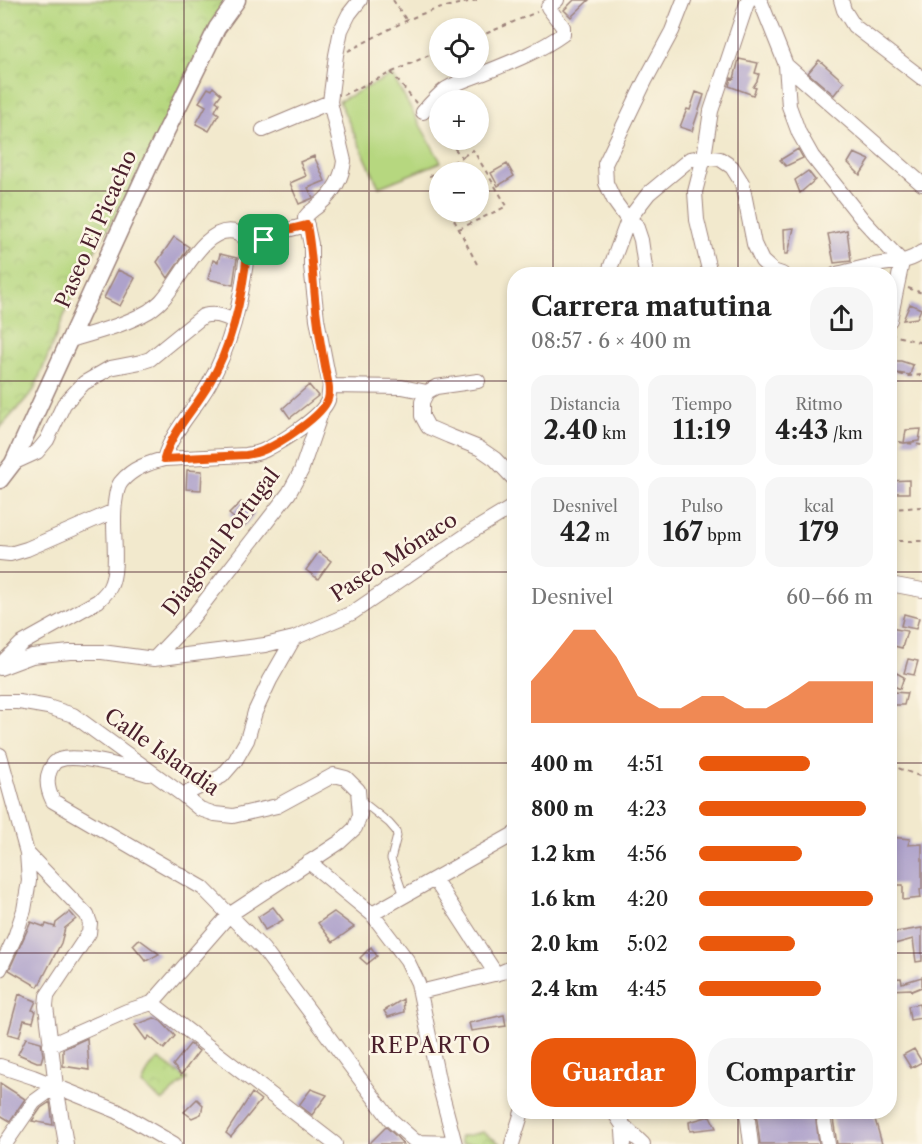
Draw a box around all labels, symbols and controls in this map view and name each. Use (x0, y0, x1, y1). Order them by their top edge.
map controls (429, 18, 489, 222)
button: locate (429, 18, 489, 78)
button: + (429, 90, 489, 150)
street label: Paseo El Picacho (50, 146, 141, 311)
button: − (429, 162, 489, 222)
pin (238, 214, 289, 265)
icon: arrive (247, 223, 280, 256)
button: share (810, 287, 873, 350)
text: Carrera matutina (531, 290, 772, 323)
text: 08:57 · 6 × 400 m (531, 329, 691, 353)
text: Distancia (550, 394, 620, 414)
text: Tiempo (672, 394, 732, 414)
text: Ritmo (796, 394, 842, 414)
text: 2.40 (544, 414, 598, 446)
text: 11:19 (673, 414, 731, 446)
text: 4:43 (775, 414, 829, 446)
text: km (598, 423, 626, 443)
text: /km (829, 423, 863, 443)
street label: Diagonal Portugal (157, 463, 284, 620)
text: Desnivel (552, 496, 618, 516)
text: Pulso (681, 496, 723, 516)
text: kcal (804, 496, 834, 516)
street label: Paseo Mónaco (326, 506, 462, 607)
text: 42 (560, 516, 591, 548)
text: 167 (662, 516, 703, 548)
text: 179 (799, 516, 839, 548)
text: m (591, 525, 610, 545)
text: bpm (703, 525, 742, 545)
text: Desnivel (531, 585, 613, 609)
text: 60–66 m (786, 585, 873, 609)
street label: Calle Islandia (100, 703, 225, 801)
text: 400 m (531, 752, 593, 776)
text: 4:51 (627, 752, 663, 776)
text: 800 m (531, 797, 594, 821)
text: 4:23 (627, 797, 667, 821)
text: 1.2 km (531, 842, 595, 866)
text: 4:56 (627, 842, 667, 866)
text: 1.6 km (531, 887, 596, 911)
text: 4:20 (627, 887, 668, 911)
text: 2.0 km (531, 932, 599, 956)
text: 5:02 (627, 932, 668, 956)
text: 2.4 km (531, 977, 598, 1001)
text: 4:45 (627, 977, 667, 1001)
district label: REPARTO (370, 1032, 492, 1059)
button: Guardar (531, 1038, 696, 1107)
button: Compartir (708, 1038, 873, 1107)

